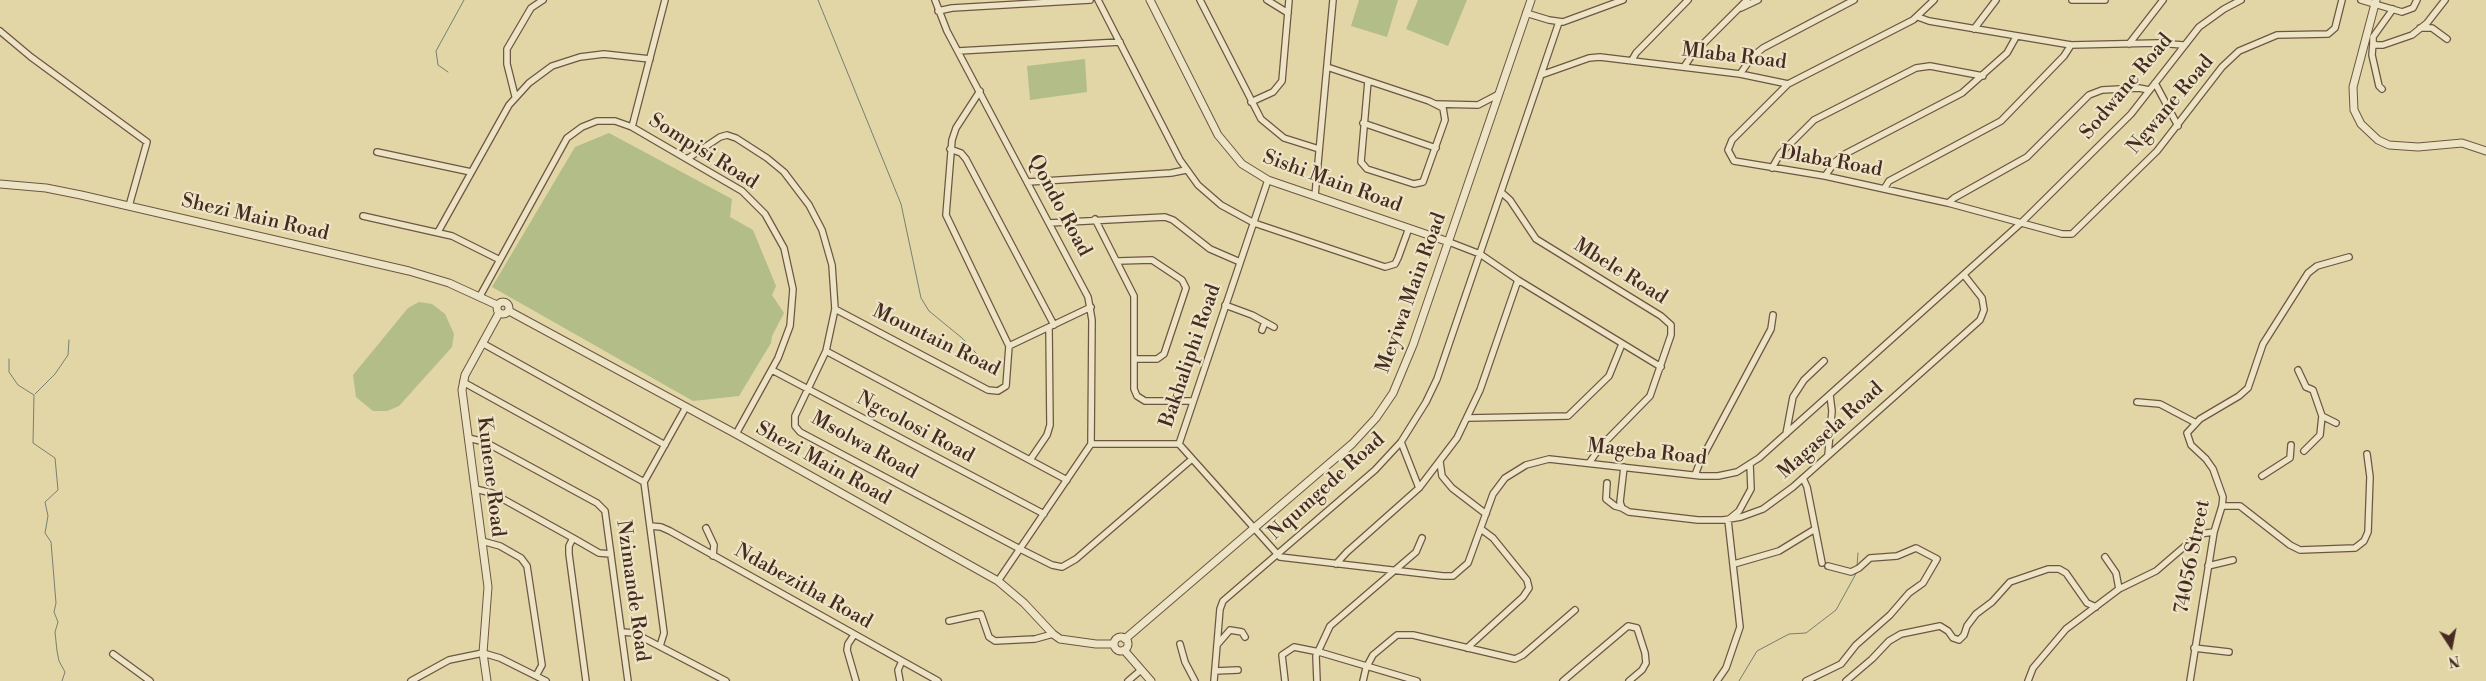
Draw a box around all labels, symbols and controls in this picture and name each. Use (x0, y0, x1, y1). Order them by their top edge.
street label: Sodwane Road (2076, 29, 2178, 145)
street label: Mlaba Road (1680, 39, 1788, 75)
street label: Ngwane Road (2123, 51, 2219, 159)
street label: Sompisi Road (644, 109, 762, 195)
street label: Dlaba Road (1778, 141, 1884, 183)
street label: Sishi Main Road (1259, 146, 1405, 218)
street label: Qondo Road (1022, 151, 1096, 261)
street label: Shezi Main Road (179, 189, 331, 247)
street label: Meyiwa Main Road (1372, 210, 1452, 376)
street label: Mbele Road (1569, 234, 1671, 310)
street label: Bakhaliphi Road (1155, 281, 1227, 431)
street label: Mountain Road (868, 300, 1004, 382)
street label: Magasela Road (1773, 377, 1889, 485)
street label: Ngcolosi Road (852, 387, 978, 469)
street label: Msolwa Road (807, 407, 921, 485)
street label: Kunene Road (471, 416, 509, 538)
street label: Shezi Main Road (751, 417, 895, 511)
street label: Nqumgede Road (1264, 428, 1390, 546)
street label: Mageba Road (1586, 435, 1708, 471)
street label: 74056 Street (2170, 498, 2216, 616)
street label: Nzimande Road (610, 519, 654, 663)
street label: Ndabezitha Road (730, 539, 876, 635)
north arrow (2426, 621, 2476, 671)
text: N (2447, 651, 2461, 671)

